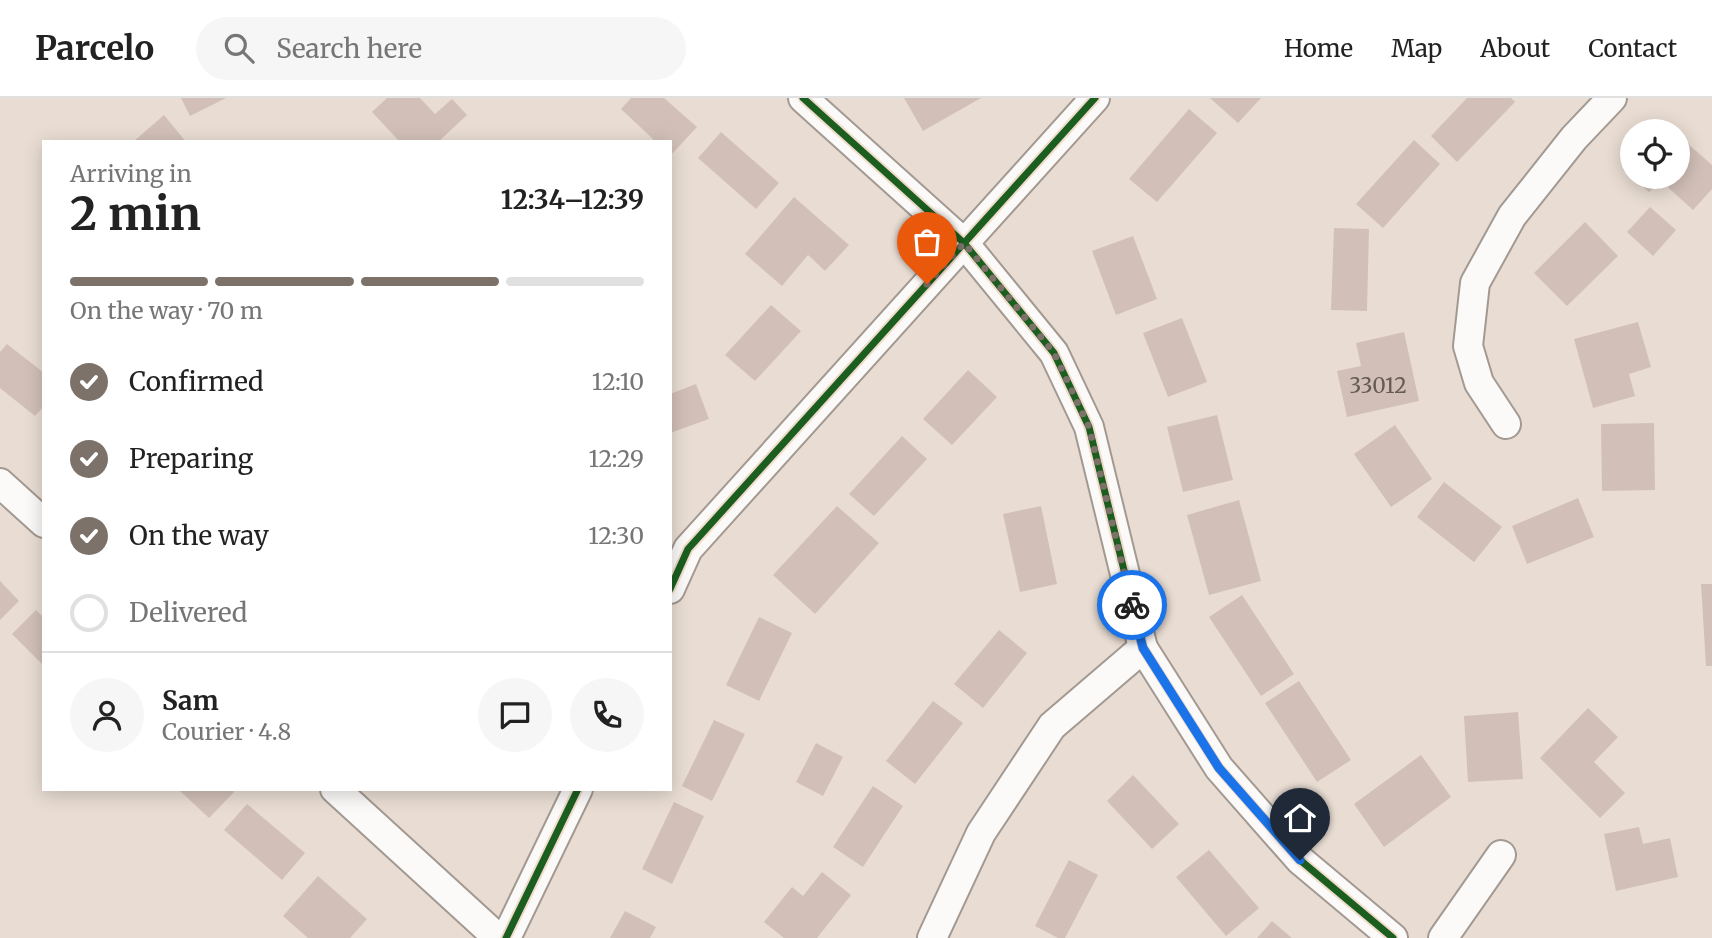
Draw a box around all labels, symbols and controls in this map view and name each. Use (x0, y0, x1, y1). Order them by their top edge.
search box (196, 17, 686, 80)
text: Parcelo (35, 28, 154, 69)
icon: search (220, 29, 258, 67)
text: Search here (276, 32, 422, 65)
text: Home (1284, 33, 1353, 64)
text: Map (1391, 33, 1442, 64)
text: About (1480, 33, 1550, 64)
text: Contact (1588, 33, 1677, 64)
map controls (1620, 119, 1690, 189)
button: locate (1620, 119, 1690, 189)
text: Arriving in (70, 159, 192, 188)
text: 12:34–12:39 (501, 183, 644, 216)
text: 2 min (70, 185, 201, 243)
pin (897, 212, 957, 284)
icon: bag (908, 223, 946, 261)
text: On the way · 70 m (70, 296, 263, 325)
icon: check (70, 363, 108, 401)
text: Confirmed (129, 365, 264, 398)
text: 12:10 (592, 367, 644, 396)
house number: 33012 (1349, 372, 1407, 399)
icon: check (70, 440, 108, 478)
text: Preparing (129, 442, 253, 475)
text: 12:29 (588, 444, 644, 473)
icon: check (70, 517, 108, 555)
text: On the way (129, 519, 269, 552)
text: 12:30 (588, 521, 644, 550)
courier (1097, 570, 1167, 640)
icon: bike (1113, 586, 1151, 624)
text: Delivered (129, 596, 248, 629)
button: person (70, 678, 144, 752)
button: chat (478, 678, 552, 752)
button: phone (570, 678, 644, 752)
text: Sam (162, 684, 219, 717)
text: Courier · 4.8 (162, 717, 291, 746)
pin (1270, 788, 1330, 860)
icon: home (1281, 799, 1319, 837)

